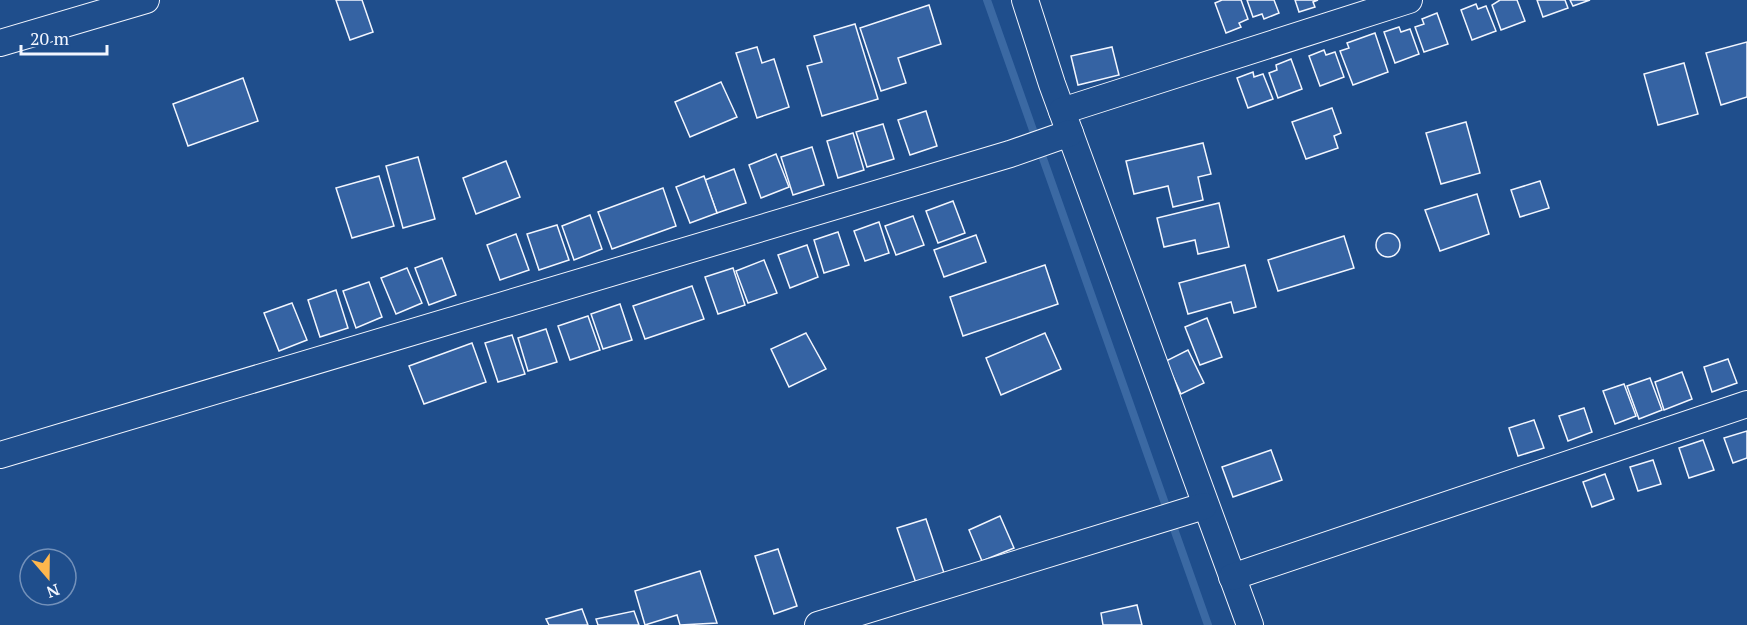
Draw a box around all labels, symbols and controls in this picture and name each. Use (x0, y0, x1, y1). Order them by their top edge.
scale bar (21, 18, 106, 56)
text: 20 m (30, 26, 70, 50)
north arrow (18, 547, 78, 607)
text: N (44, 579, 63, 604)

